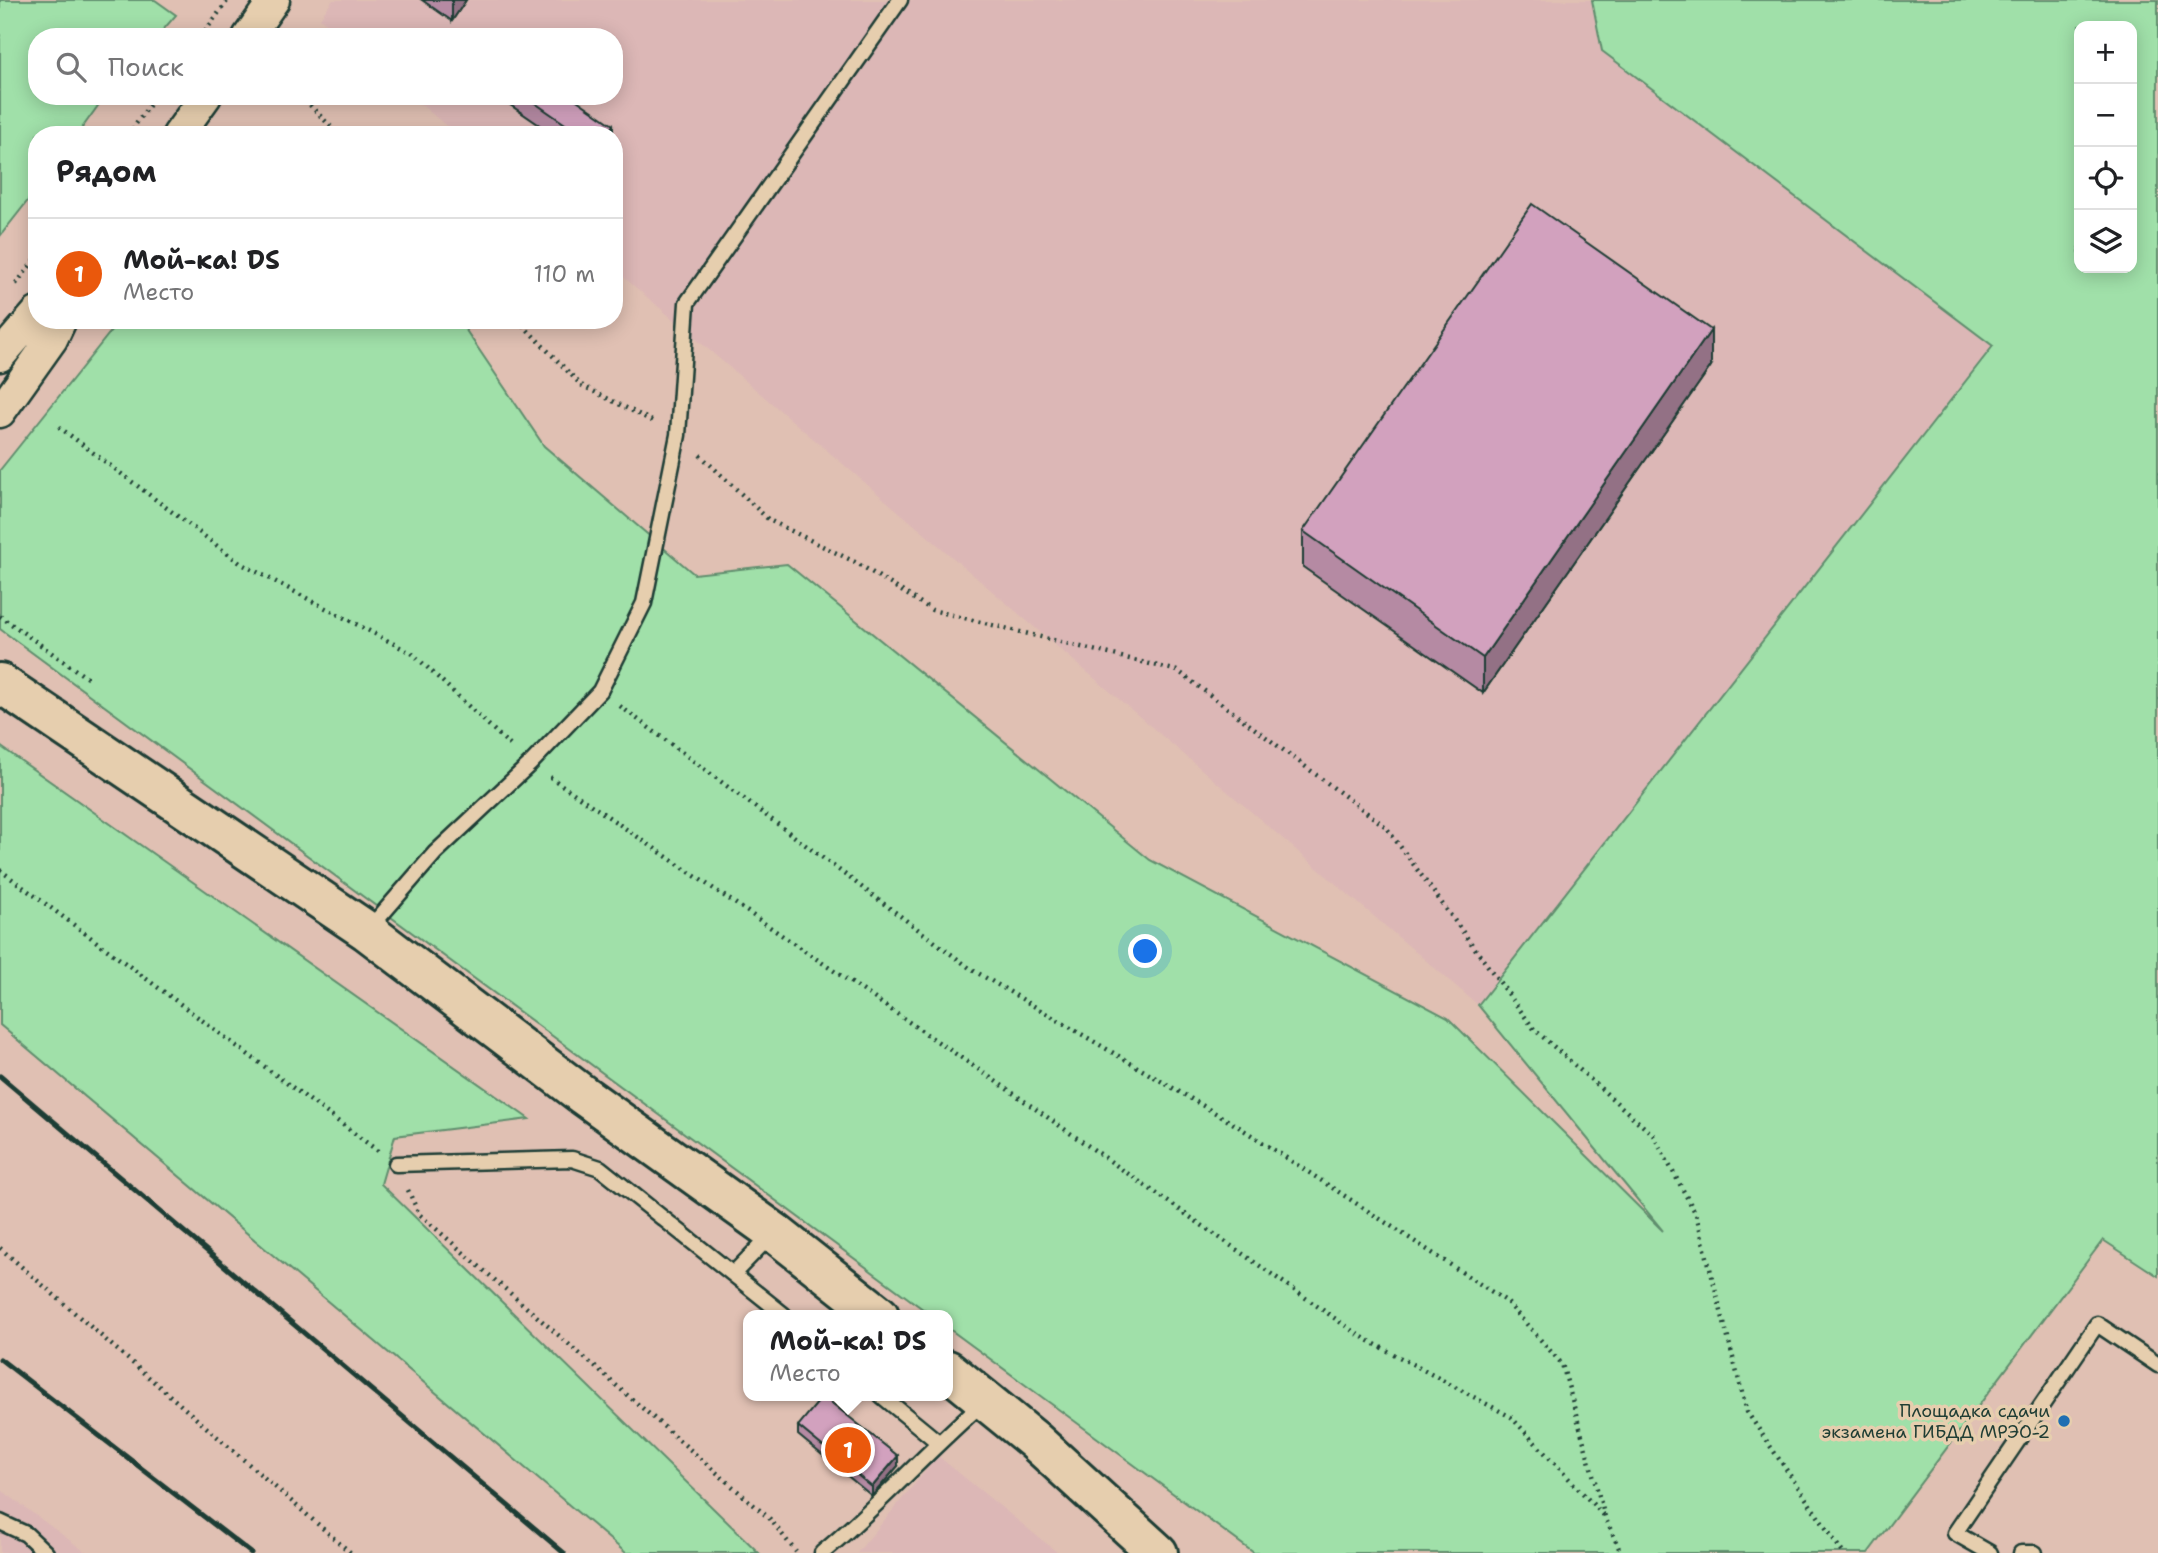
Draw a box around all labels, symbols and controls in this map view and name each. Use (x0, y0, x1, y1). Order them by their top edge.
map controls (2074, 21, 2137, 273)
button: + (2074, 21, 2137, 84)
search box (28, 28, 623, 105)
icon: search (52, 48, 90, 86)
text: Поиск (108, 49, 184, 84)
button: − (2074, 84, 2137, 147)
button: locate (2074, 147, 2137, 210)
text: Рядом (56, 151, 156, 192)
button: layers (2074, 210, 2137, 273)
text: Мой-ка! DS (123, 242, 280, 277)
text: 1 (74, 259, 84, 289)
text: 110 m (533, 259, 595, 289)
text: Место (123, 277, 194, 307)
your location (1128, 934, 1162, 968)
popup (743, 1310, 953, 1401)
text: Мой-ка! DS (770, 1323, 926, 1358)
text: Место (770, 1358, 841, 1388)
place label: Площадка сдачи экзамена ГИБДД МРЭО-2 (1822, 1399, 2050, 1444)
marker: Площадка сдачи экзамена ГИБДД МРЭО-2 (2056, 1413, 2072, 1429)
pin: 1 (825, 1424, 871, 1476)

